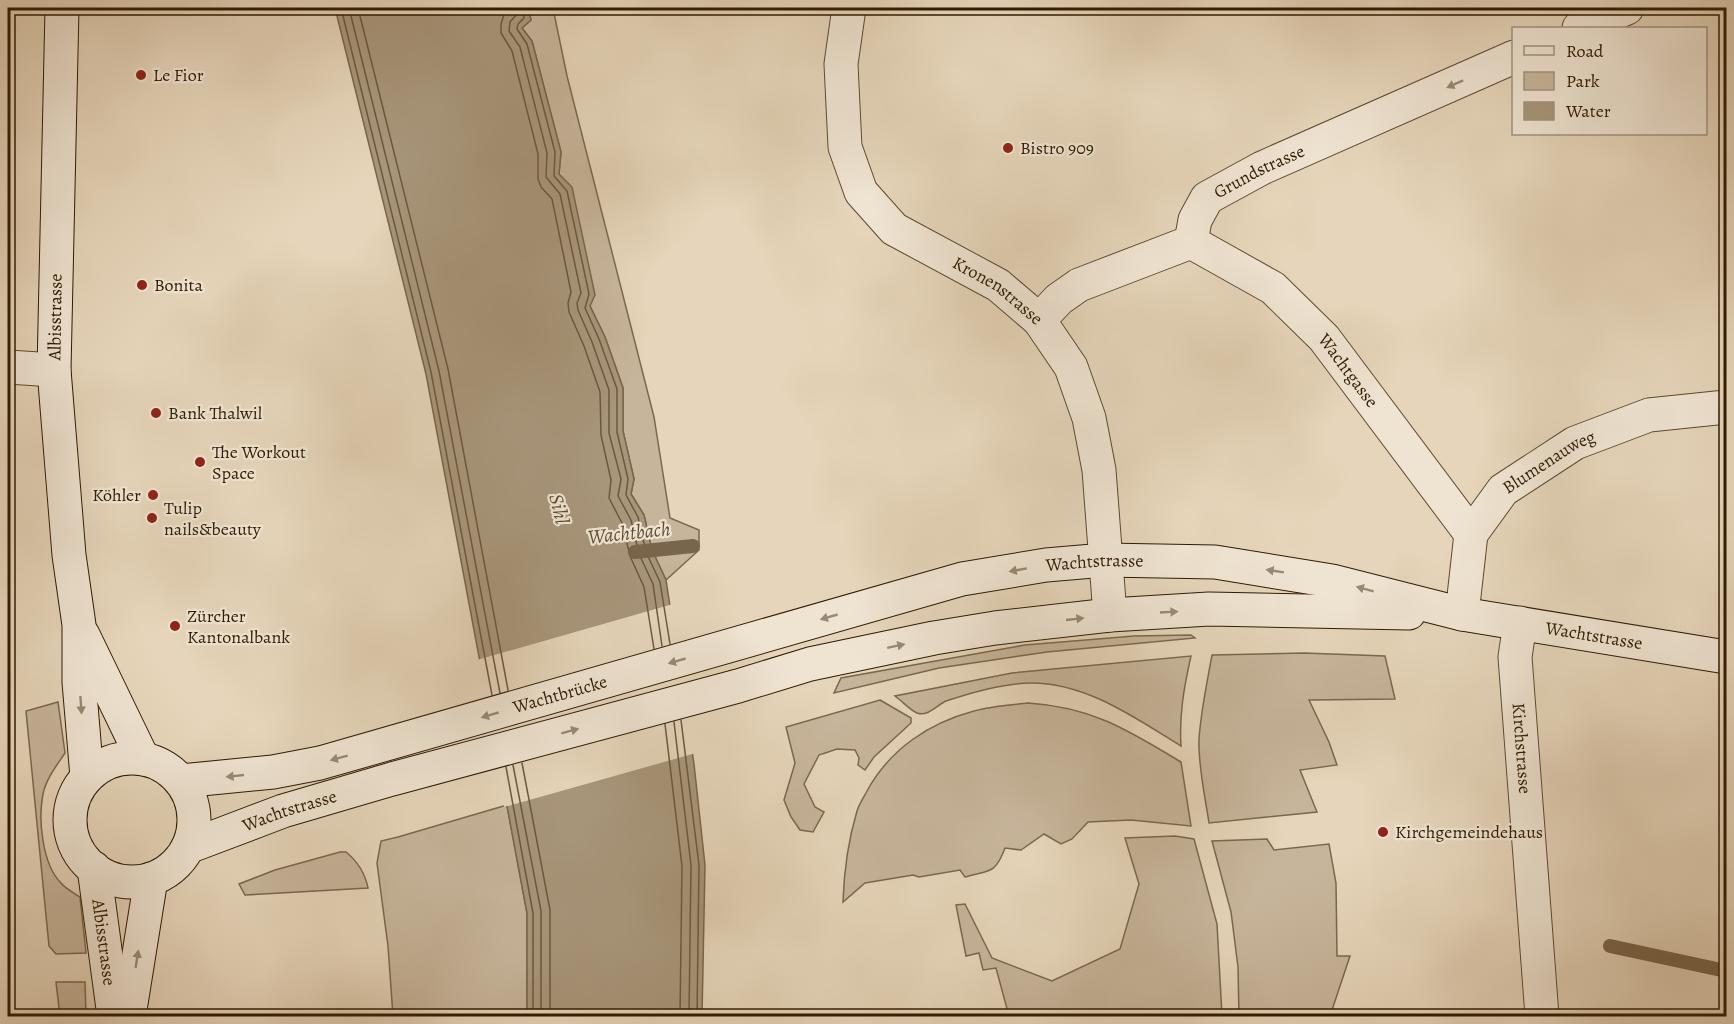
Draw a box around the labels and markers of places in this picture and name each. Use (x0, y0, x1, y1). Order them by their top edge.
place label: Le Fior (153, 63, 204, 87)
marker: Le Fior (134, 68, 148, 82)
place label: Bistro 909 (1020, 136, 1094, 160)
marker: Bistro 909 (1001, 141, 1015, 155)
place label: Bonita (154, 273, 203, 297)
marker: Bonita (135, 278, 149, 292)
place label: Bank Thalwil (168, 401, 263, 425)
marker: Bank Thalwil (149, 406, 163, 420)
place label: The Workout Space (212, 440, 306, 485)
marker: The Workout Space (193, 455, 207, 469)
place label: Köhler (92, 483, 141, 507)
marker: Köhler (146, 488, 160, 502)
place label: Tulip nails&beauty (164, 496, 262, 541)
marker: Tulip nails&beauty (145, 511, 159, 525)
place label: Zürcher Kantonalbank (187, 604, 290, 649)
marker: Zürcher Kantonalbank (168, 619, 182, 633)
place label: Kirchgemeindehaus (1395, 820, 1543, 844)
marker: Kirchgemeindehaus (1376, 825, 1390, 839)

